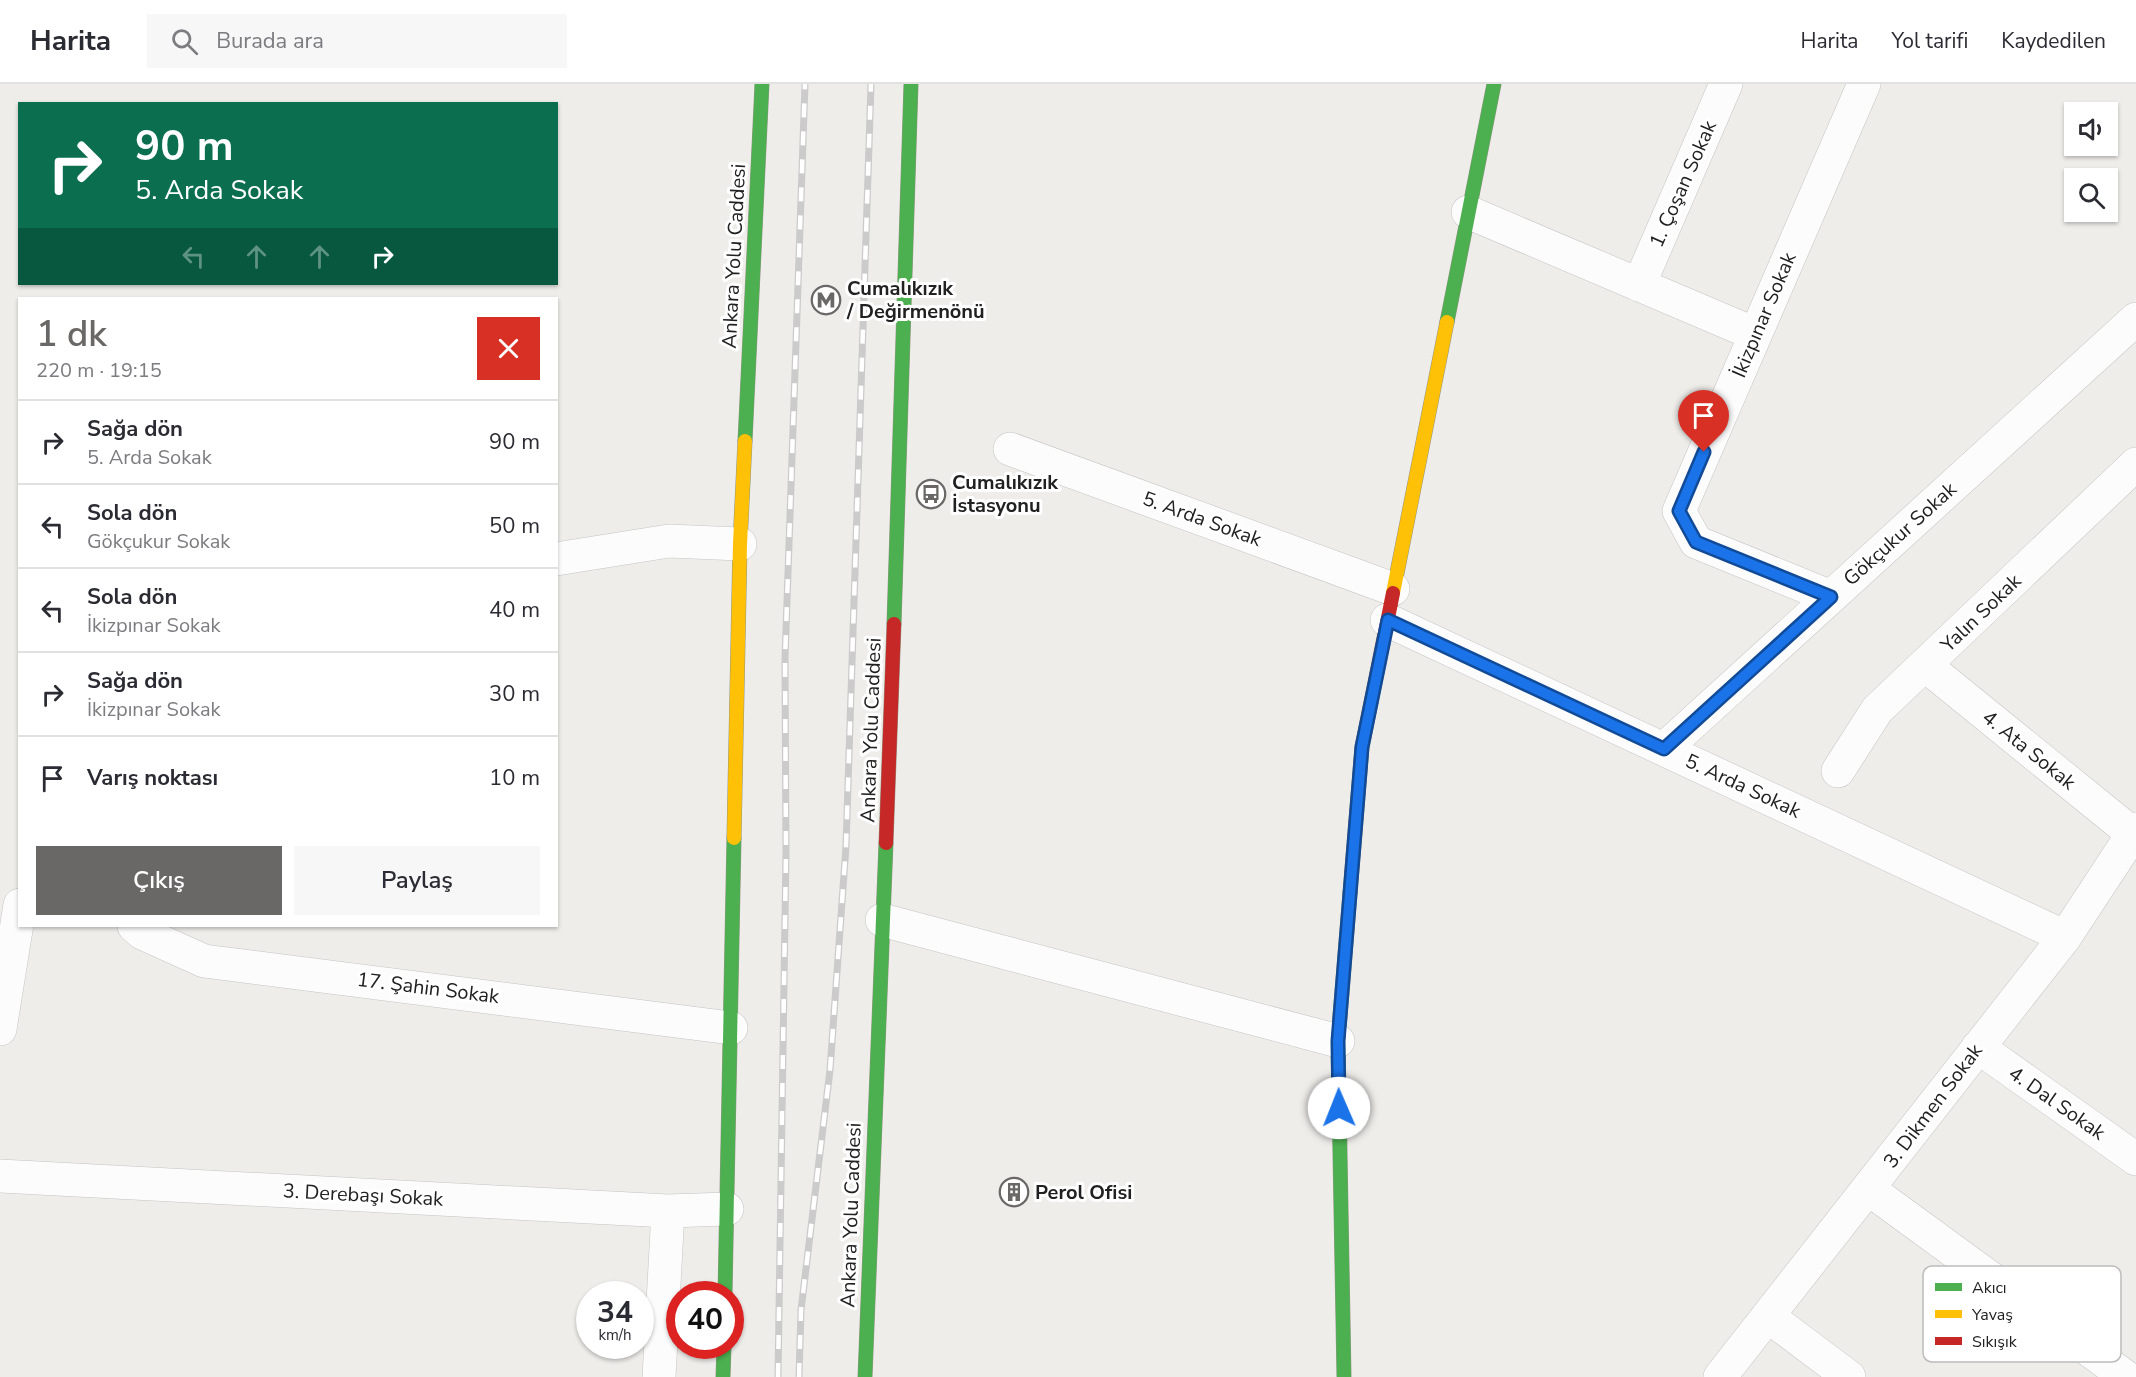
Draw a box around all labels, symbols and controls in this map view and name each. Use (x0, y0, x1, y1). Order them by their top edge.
search box (147, 14, 567, 68)
text: Harita (30, 22, 111, 60)
icon: search (168, 25, 201, 58)
text: Burada ara (216, 26, 324, 56)
text: Harita (1800, 27, 1858, 55)
text: Yol tarifi (1891, 27, 1968, 55)
text: Kaydedilen (2001, 27, 2106, 55)
map controls (2064, 102, 2118, 222)
button: sound (2064, 102, 2118, 156)
street label: 1. Çoşan Sokak (1643, 115, 1723, 252)
text: 90 m (135, 118, 234, 175)
icon: right (36, 126, 114, 204)
street label: Ankara Yolu Caddesi (716, 163, 752, 349)
button: search (2064, 168, 2118, 222)
text: 5. Arda Sokak (135, 172, 303, 209)
icon: left (177, 240, 210, 273)
icon: ahead (240, 240, 273, 273)
icon: ahead (303, 240, 336, 273)
icon: right (366, 240, 399, 273)
street label: İkizpınar Sokak (1725, 247, 1803, 382)
place label: Cumalıkızık / Değirmenönü (846, 275, 985, 325)
metro station icon: Cumalıkızık / Değirmenönü (810, 284, 842, 316)
text: 1 dk (36, 310, 107, 359)
button: close (477, 317, 540, 380)
text: 220 m · 19:15 (36, 357, 162, 384)
pin (1678, 390, 1729, 452)
icon: arrive (1687, 399, 1720, 432)
text: Sağa dön (87, 414, 183, 444)
icon: right (36, 426, 69, 459)
text: 90 m (489, 427, 540, 457)
text: 5. Arda Sokak (87, 444, 212, 471)
place label: Cumalıkızık İstasyonu (952, 469, 1059, 519)
street label: Gökçukur Sokak (1838, 475, 1963, 592)
bus stop icon: Cumalıkızık İstasyonu (915, 478, 947, 510)
street label: 5. Arda Sokak (1139, 485, 1266, 553)
text: Sola dön (87, 498, 177, 528)
icon: left (36, 510, 69, 543)
text: 50 m (489, 511, 540, 541)
text: Gökçukur Sokak (87, 528, 230, 555)
street label: Yalın Sokak (1934, 567, 2028, 659)
text: Sola dön (87, 582, 177, 612)
icon: left (36, 594, 69, 627)
text: 40 m (489, 595, 540, 625)
text: İkizpınar Sokak (87, 612, 221, 639)
street label: Ankara Yolu Caddesi (854, 637, 888, 823)
text: Sağa dön (87, 666, 183, 696)
icon: right (36, 678, 69, 711)
text: 30 m (489, 679, 540, 709)
text: İkizpınar Sokak (87, 696, 221, 723)
street label: 4. Ata Sokak (1977, 704, 2082, 797)
street label: 5. Arda Sokak (1681, 747, 1806, 825)
icon: arrive (36, 762, 69, 795)
text: Varış noktası (87, 763, 218, 793)
text: 10 m (489, 763, 540, 793)
button: Çıkış (36, 846, 282, 915)
button: Paylaş (294, 846, 540, 915)
street label: 17. Şahin Sokak (355, 966, 502, 1010)
street label: 3. Dikmen Sokak (1877, 1037, 1989, 1174)
street label: 4. Dal Sokak (2003, 1060, 2111, 1147)
position arrow (1307, 1076, 1371, 1140)
street label: Ankara Yolu Caddesi (834, 1122, 868, 1308)
building icon: Perol Ofisi (998, 1176, 1030, 1208)
street label: 3. Derebaşı Sokak (282, 1177, 445, 1213)
place label: Perol Ofisi (1035, 1179, 1132, 1206)
legend (1923, 1266, 2121, 1362)
text: Akıcı (1972, 1277, 2007, 1299)
speed limit sign: 40 (666, 1281, 744, 1359)
text: 34 (597, 1292, 633, 1333)
text: Yavaş (1971, 1304, 2013, 1326)
text: km/h (598, 1325, 632, 1345)
text: Sıkışık (1972, 1331, 2018, 1353)

